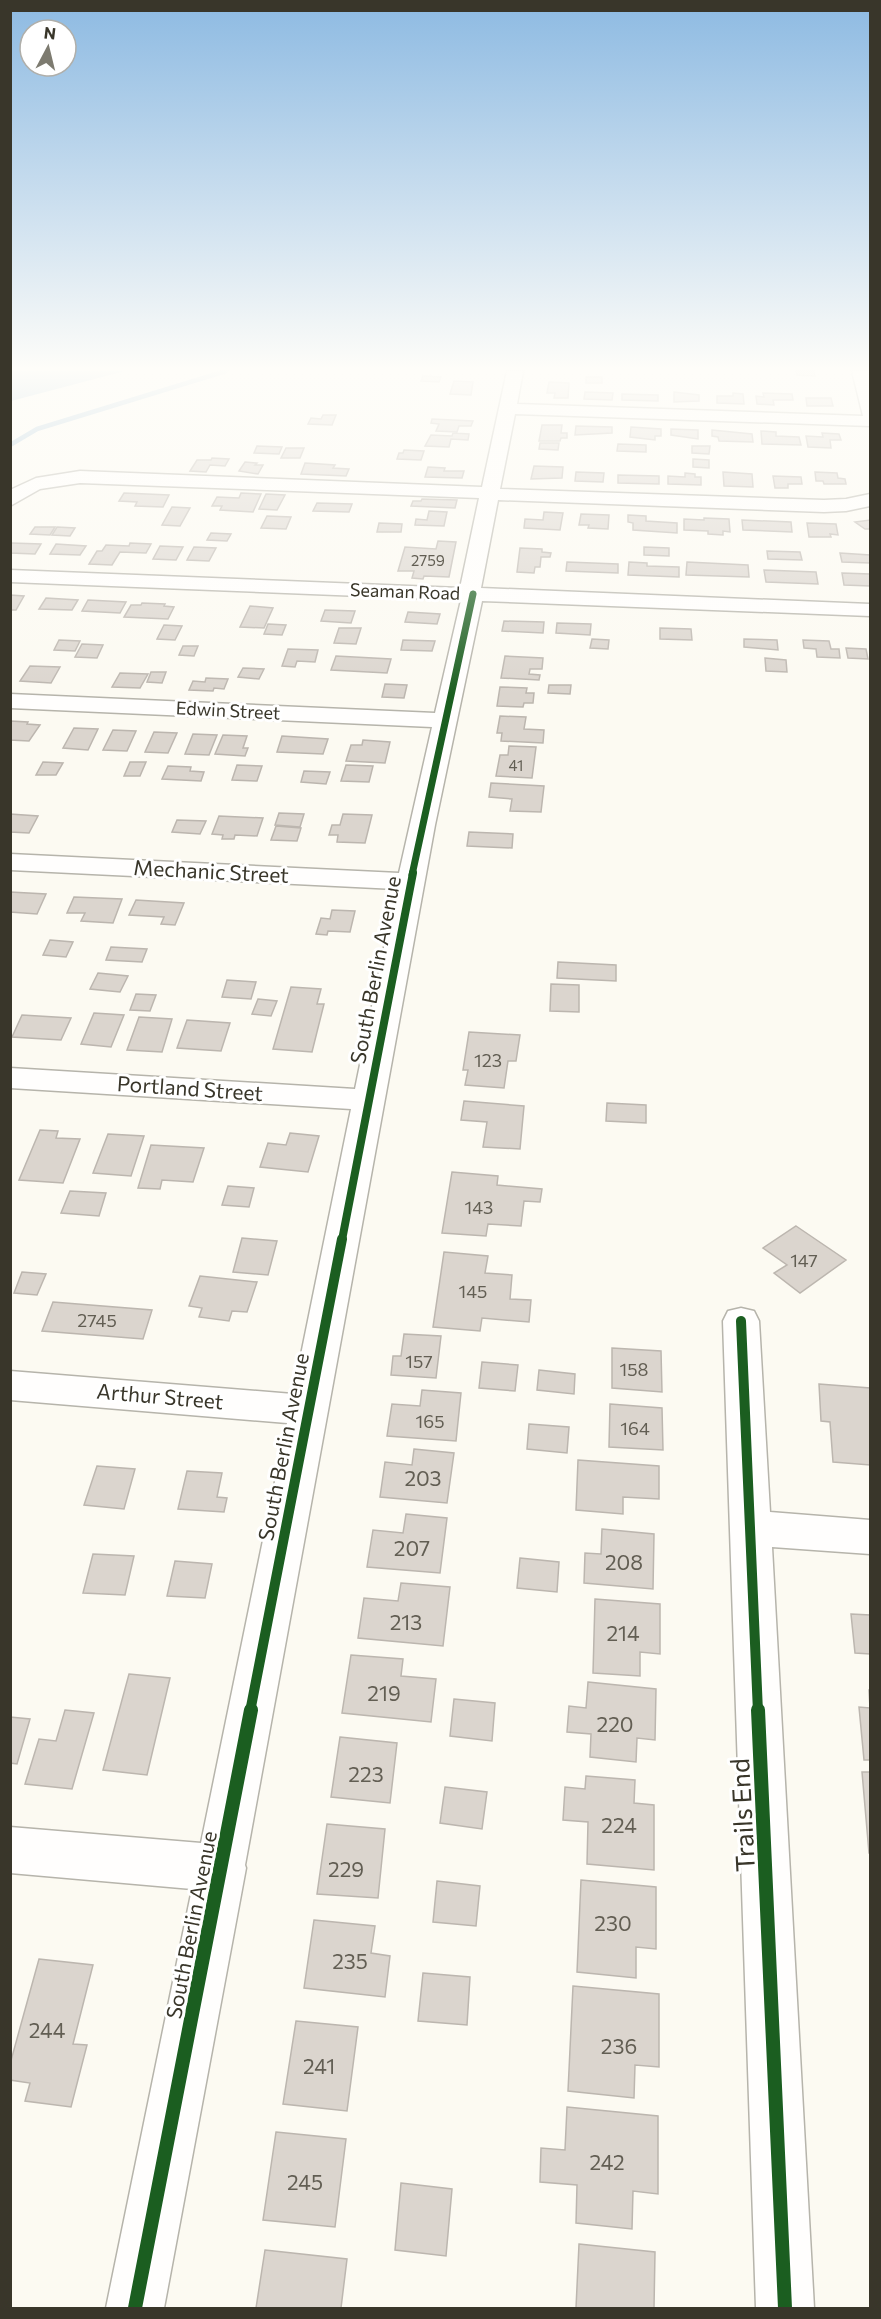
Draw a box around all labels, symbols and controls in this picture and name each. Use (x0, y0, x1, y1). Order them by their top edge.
north arrow (18, 18, 78, 78)
text: N (43, 22, 57, 43)
house number: 2759 (411, 551, 445, 569)
street label: Seaman Road (349, 578, 461, 604)
street label: Edwin Street (175, 696, 281, 724)
house number: 41 (509, 756, 523, 774)
street label: Mechanic Street (133, 854, 289, 887)
street label: South Berlin Avenue (344, 874, 405, 1066)
house number: 123 (474, 1049, 502, 1071)
street label: Portland Street (116, 1070, 264, 1105)
house number: 143 (465, 1196, 493, 1218)
house number: 147 (790, 1249, 818, 1271)
house number: 145 (459, 1280, 487, 1302)
house number: 2745 (77, 1309, 117, 1331)
house number: 157 (405, 1350, 433, 1372)
street label: South Berlin Avenue (252, 1351, 313, 1543)
house number: 158 (620, 1358, 649, 1380)
street label: Arthur Street (96, 1378, 224, 1413)
house number: 165 (416, 1410, 444, 1432)
house number: 164 (620, 1417, 650, 1439)
house number: 203 (404, 1465, 442, 1490)
house number: 207 (394, 1535, 430, 1560)
house number: 208 (605, 1549, 643, 1574)
house number: 213 (390, 1609, 422, 1634)
house number: 214 (606, 1620, 640, 1645)
house number: 219 (367, 1680, 401, 1705)
house number: 220 (597, 1711, 633, 1736)
street label: Trails End (723, 1758, 760, 1873)
house number: 223 (348, 1761, 384, 1786)
house number: 224 (601, 1812, 637, 1837)
street label: South Berlin Avenue (160, 1829, 221, 2021)
house number: 229 (328, 1856, 364, 1881)
house number: 230 (594, 1910, 632, 1935)
house number: 235 (332, 1948, 368, 1973)
house number: 244 (29, 2017, 66, 2042)
house number: 236 (601, 2033, 637, 2058)
house number: 241 (303, 2053, 335, 2078)
house number: 242 (589, 2149, 625, 2174)
house number: 245 (287, 2169, 323, 2194)

